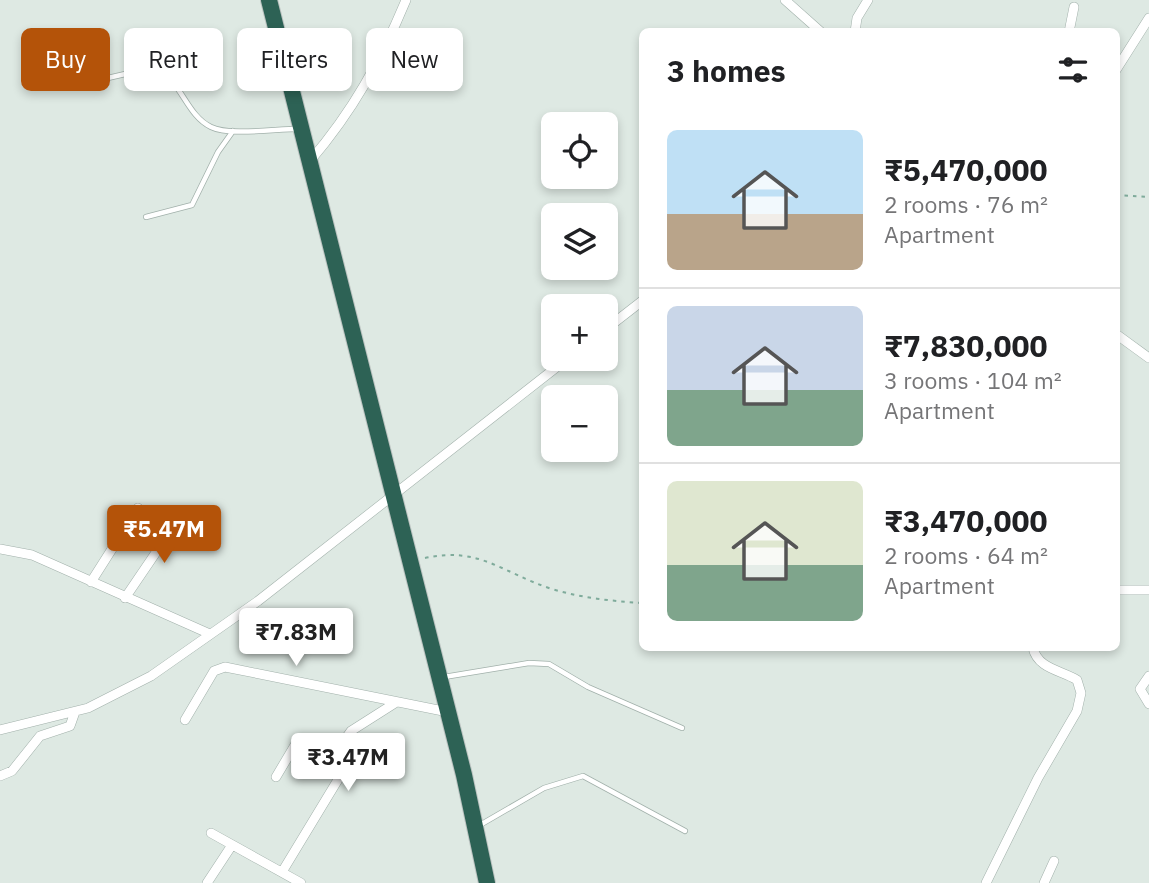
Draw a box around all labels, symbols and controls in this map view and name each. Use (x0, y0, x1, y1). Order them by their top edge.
chip: Buy (21, 28, 110, 91)
chip: Rent (124, 28, 223, 91)
chip: Filters (237, 28, 352, 91)
chip: New (366, 28, 463, 91)
text: 3 homes (667, 51, 786, 90)
icon: filters (1054, 51, 1092, 89)
map controls (541, 112, 618, 462)
button: locate (541, 112, 618, 189)
text: ₹5,470,000 (884, 150, 1047, 189)
icon: home (723, 158, 807, 242)
text: 2 rooms · 76 m² (884, 189, 1048, 219)
button: layers (541, 203, 618, 280)
text: Apartment (884, 219, 995, 249)
button: + (541, 294, 618, 371)
text: ₹7,830,000 (884, 326, 1047, 365)
icon: home (723, 334, 807, 418)
text: 3 rooms · 104 m² (884, 365, 1062, 395)
button: − (541, 385, 618, 462)
text: Apartment (884, 395, 995, 425)
text: ₹3,470,000 (884, 501, 1047, 540)
pin: ₹5.47M (107, 505, 221, 565)
icon: home (723, 509, 807, 593)
text: ₹5.47M (123, 513, 205, 543)
text: 2 rooms · 64 m² (884, 540, 1048, 570)
text: Apartment (884, 570, 995, 600)
pin: ₹7.83M (239, 608, 353, 668)
text: ₹7.83M (255, 616, 337, 646)
pin: ₹3.47M (291, 734, 405, 793)
text: ₹3.47M (307, 741, 389, 771)

